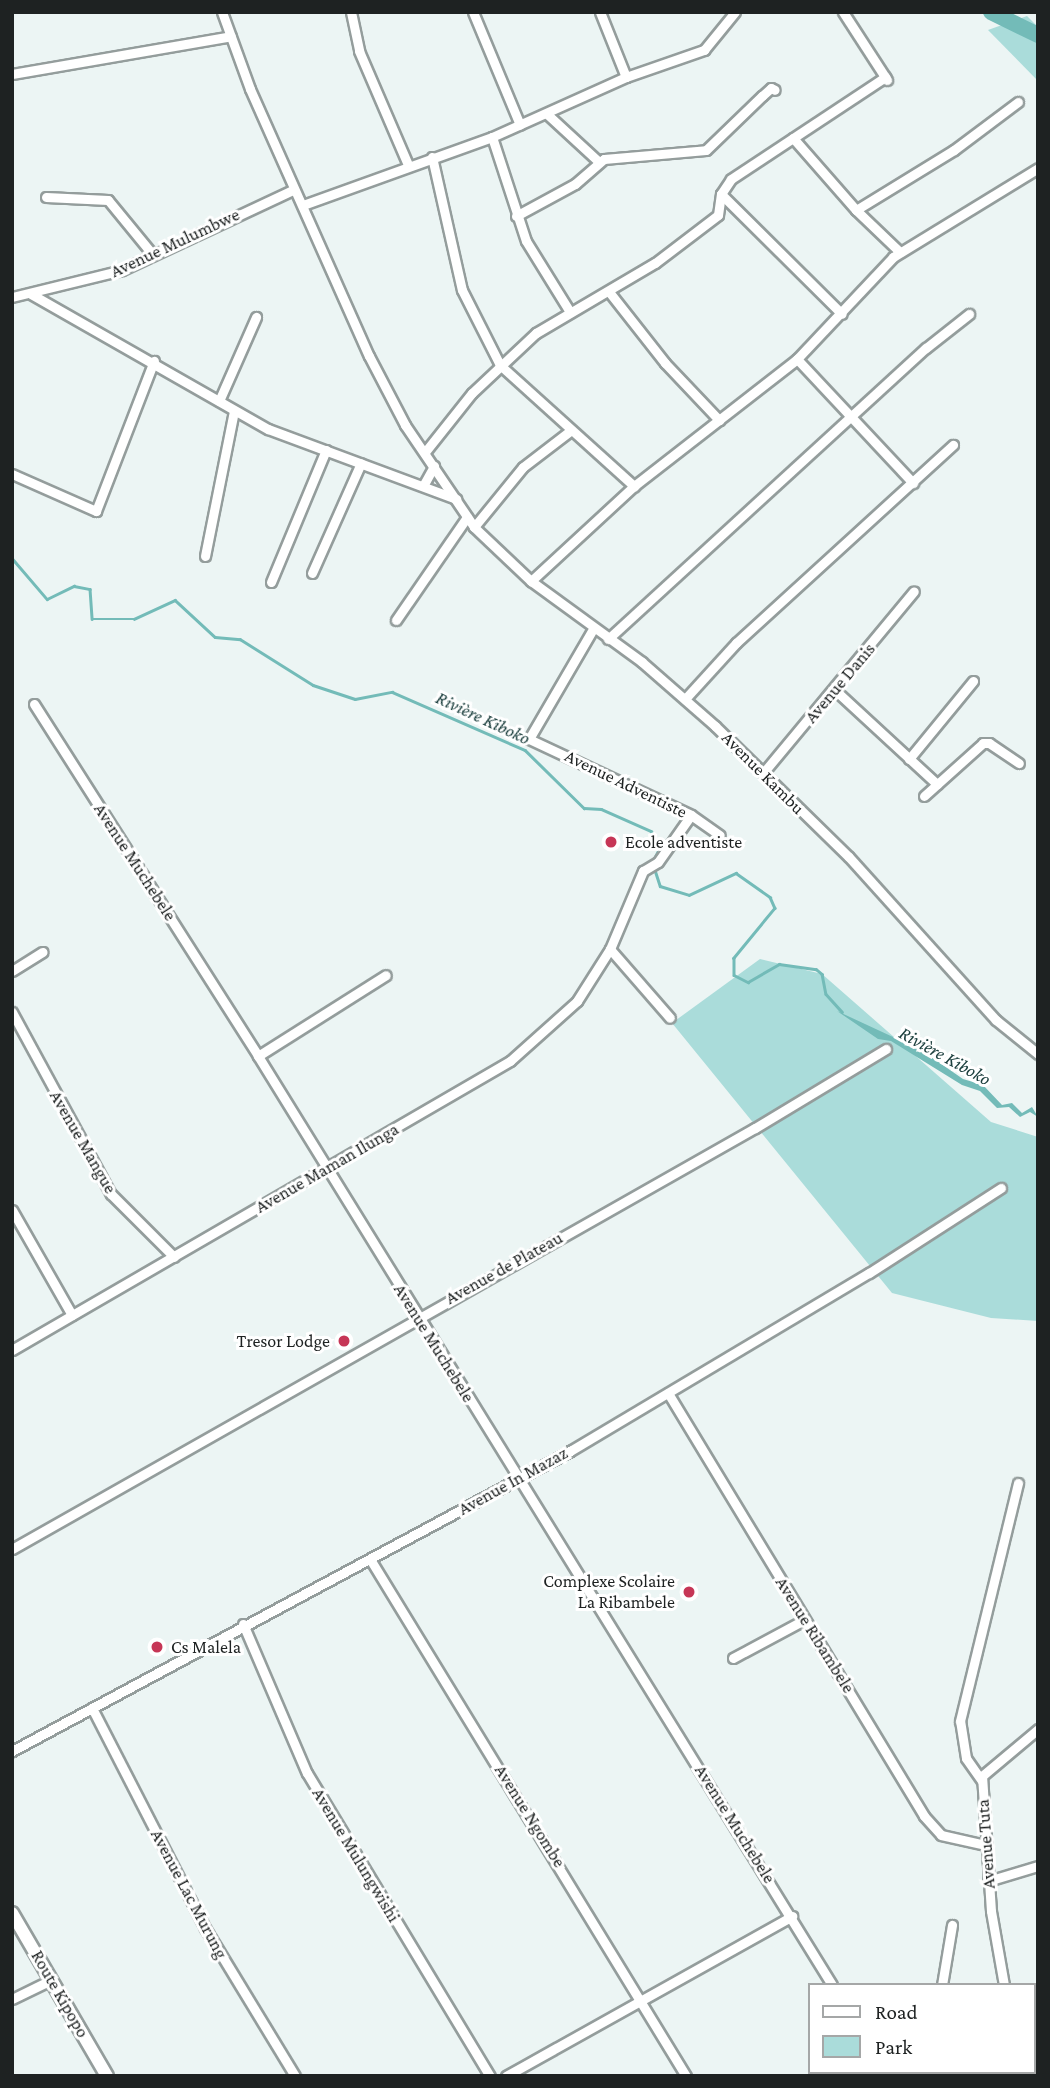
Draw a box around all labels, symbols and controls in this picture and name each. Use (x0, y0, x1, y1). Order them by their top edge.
street label: Avenue Mulumbwe (107, 204, 243, 282)
street label: Avenue Danis (800, 638, 880, 728)
water label: Rivière Kiboko (432, 686, 534, 750)
street label: Avenue Kambu (717, 727, 809, 819)
street label: Avenue Adventiste (561, 745, 691, 823)
street label: Avenue Muchebele (89, 799, 181, 925)
place label: Ecole adventiste (625, 831, 742, 853)
marker: Ecole adventiste (603, 834, 619, 850)
water label: Rivière Kiboko (895, 1021, 995, 1091)
street label: Avenue Mangue (45, 1087, 121, 1197)
street label: Avenue Maman Ilunga (252, 1118, 402, 1218)
street label: Avenue de Plateau (442, 1227, 566, 1309)
street label: Avenue Muchebele (389, 1280, 479, 1406)
place label: Tresor Lodge (237, 1330, 330, 1352)
marker: Tresor Lodge (336, 1333, 352, 1349)
street label: Avenue In Mazaz (455, 1442, 571, 1520)
place label: Complexe Scolaire La Ribambele (543, 1571, 675, 1614)
street label: Avenue Ribambele (771, 1573, 859, 1697)
marker: Complexe Scolaire La Ribambele (681, 1584, 697, 1600)
place label: Cs Malela (171, 1636, 241, 1658)
marker: Cs Malela (149, 1639, 165, 1655)
street label: Avenue Ngombe (490, 1761, 570, 1871)
street label: Avenue Muchebele (690, 1761, 780, 1887)
street label: Avenue Mulungwishi (307, 1784, 405, 1926)
street label: Avenue Tuta (972, 1798, 1000, 1890)
street label: Avenue Lac Murung (146, 1826, 232, 1962)
street label: Route Kipopo (26, 1947, 94, 2041)
legend (808, 1983, 1036, 2074)
text: Road (875, 2000, 918, 2024)
text: Park (875, 2035, 912, 2059)

